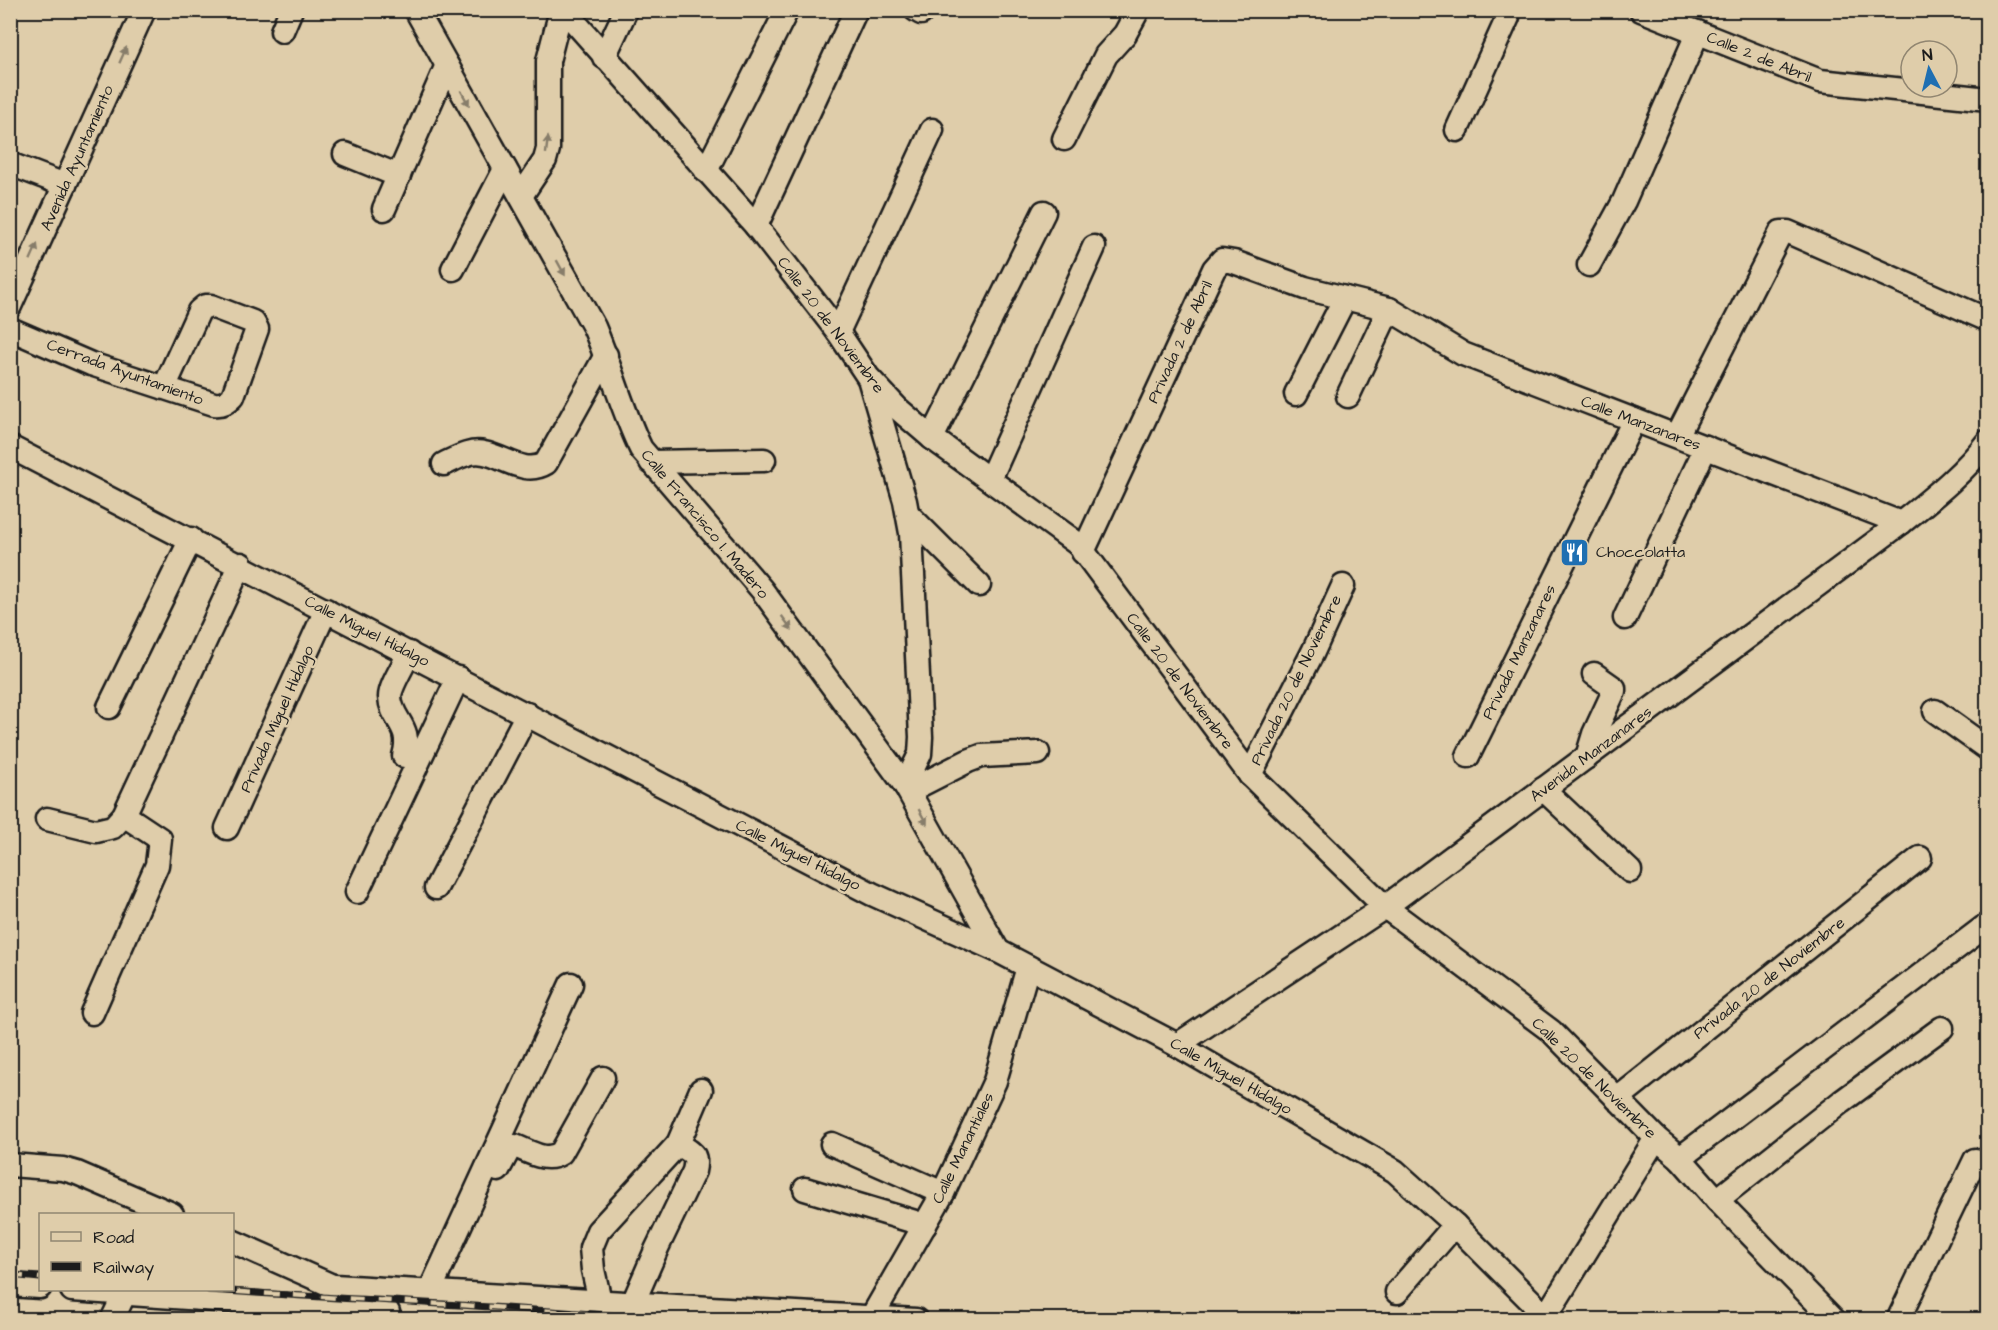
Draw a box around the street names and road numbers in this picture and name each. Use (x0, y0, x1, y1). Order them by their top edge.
street label: Calle 2 de Abril (1703, 26, 1815, 88)
street label: Avenida Ayuntamiento (35, 82, 120, 235)
street label: Calle 20 de Noviembre (772, 252, 890, 398)
street label: Privada 2 de Abril (1142, 277, 1218, 407)
street label: Cerrada Ayuntamiento (43, 333, 206, 412)
street label: Calle Manzanares (1578, 390, 1704, 456)
street label: Calle Francisco I. Madero (636, 445, 774, 603)
street label: Privada Manzanares (1477, 581, 1561, 723)
street label: Calle Miguel Hidalgo (300, 590, 433, 673)
street label: Privada 20 de Noviembre (1245, 591, 1347, 769)
street label: Calle 20 de Noviembre (1121, 608, 1239, 754)
street label: Privada Miguel Hidalgo (235, 642, 320, 796)
street label: Avenida Manzanares (1525, 701, 1657, 807)
street label: Calle Miguel Hidalgo (731, 814, 864, 897)
street label: Privada 20 de Noviembre (1689, 912, 1850, 1044)
street label: Calle 20 de Noviembre (1527, 1012, 1662, 1144)
street label: Calle Miguel Hidalgo (1166, 1032, 1296, 1121)
street label: Calle Manantiales (927, 1089, 999, 1207)

